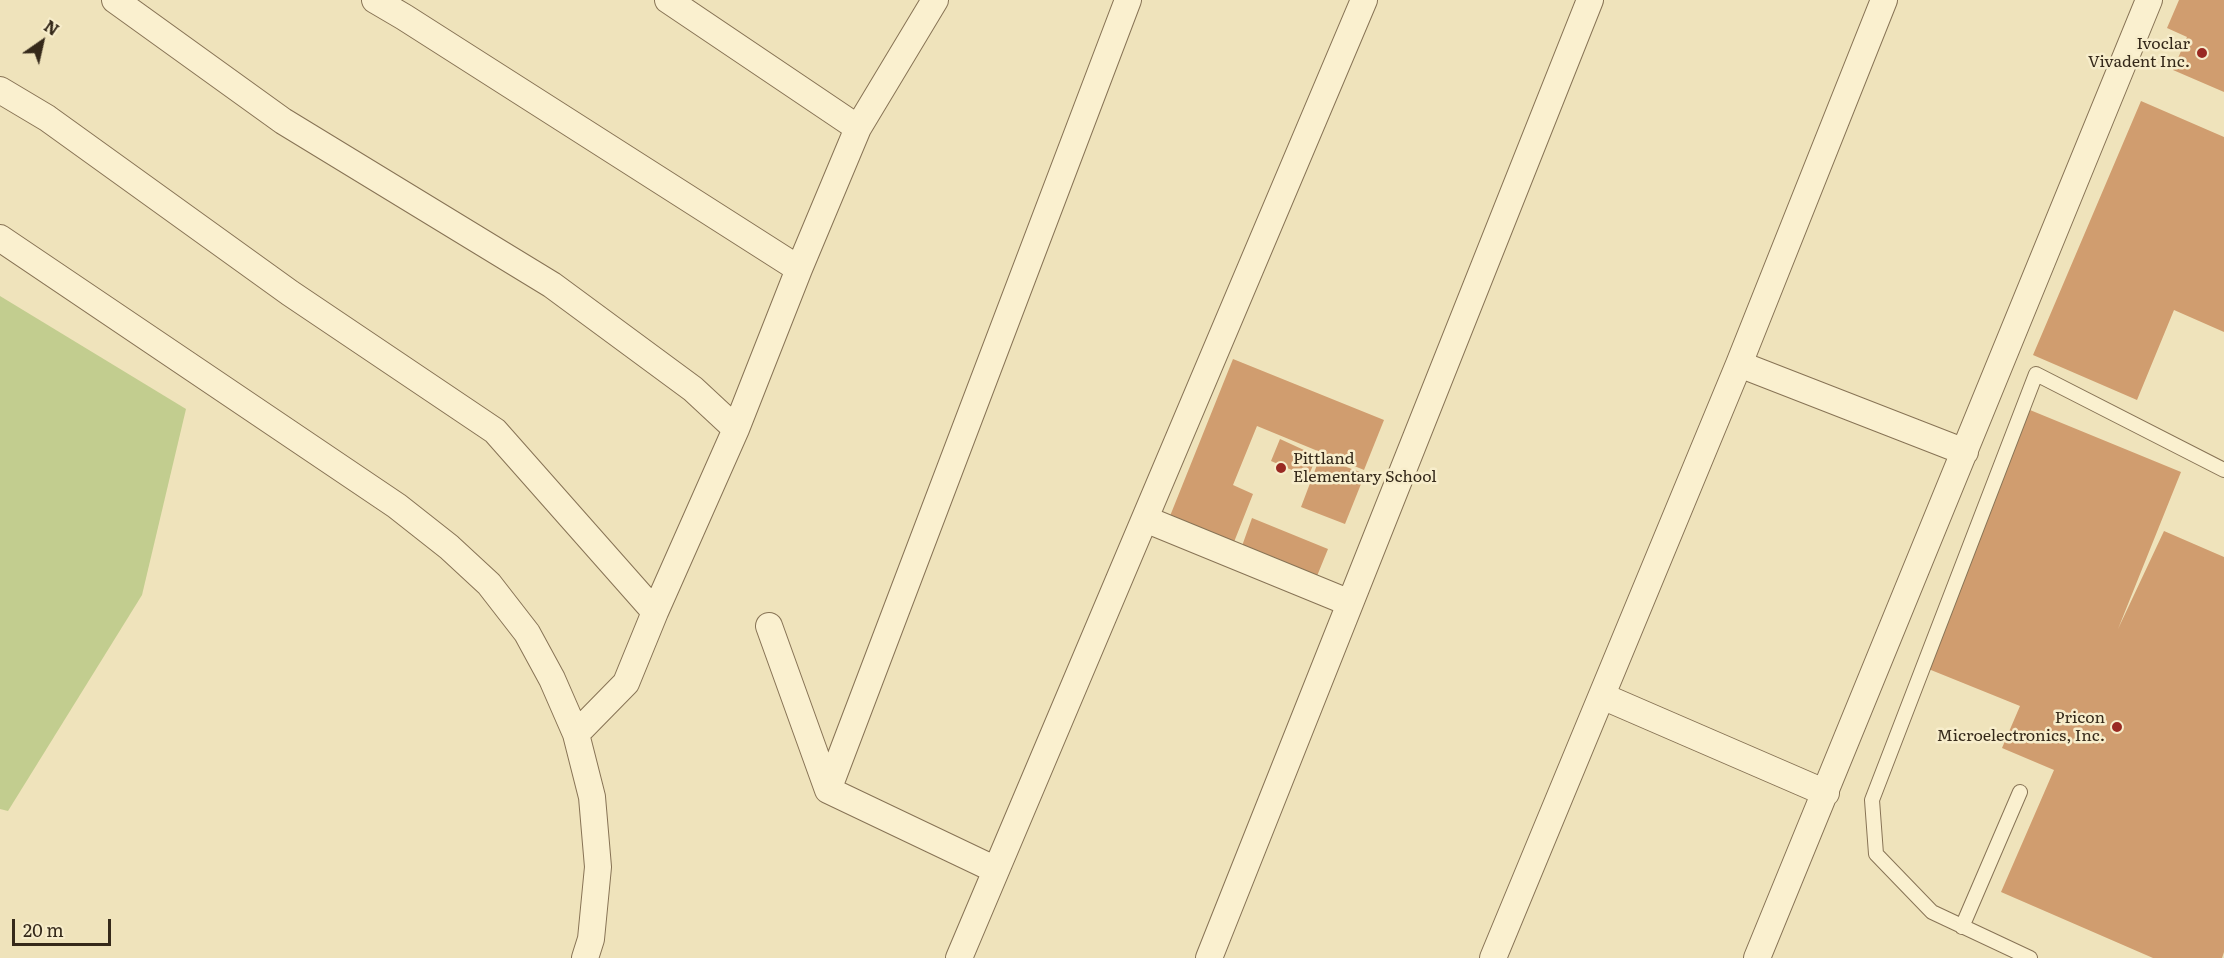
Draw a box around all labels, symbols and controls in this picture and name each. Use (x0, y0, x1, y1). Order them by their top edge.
north arrow (12, 12, 72, 72)
text: N (40, 13, 64, 41)
place label: Ivoclar Vivadent Inc. (2088, 34, 2190, 72)
marker: Ivoclar Vivadent Inc. (2195, 46, 2209, 60)
place label: Pittland Elementary School (1293, 449, 1437, 487)
marker: Pittland Elementary School (1274, 461, 1288, 475)
place label: Pricon Microelectronics, Inc. (1937, 708, 2105, 746)
marker: Pricon Microelectronics, Inc. (2110, 720, 2124, 734)
scale bar (15, 907, 114, 945)
text: 20 m (23, 916, 64, 943)

